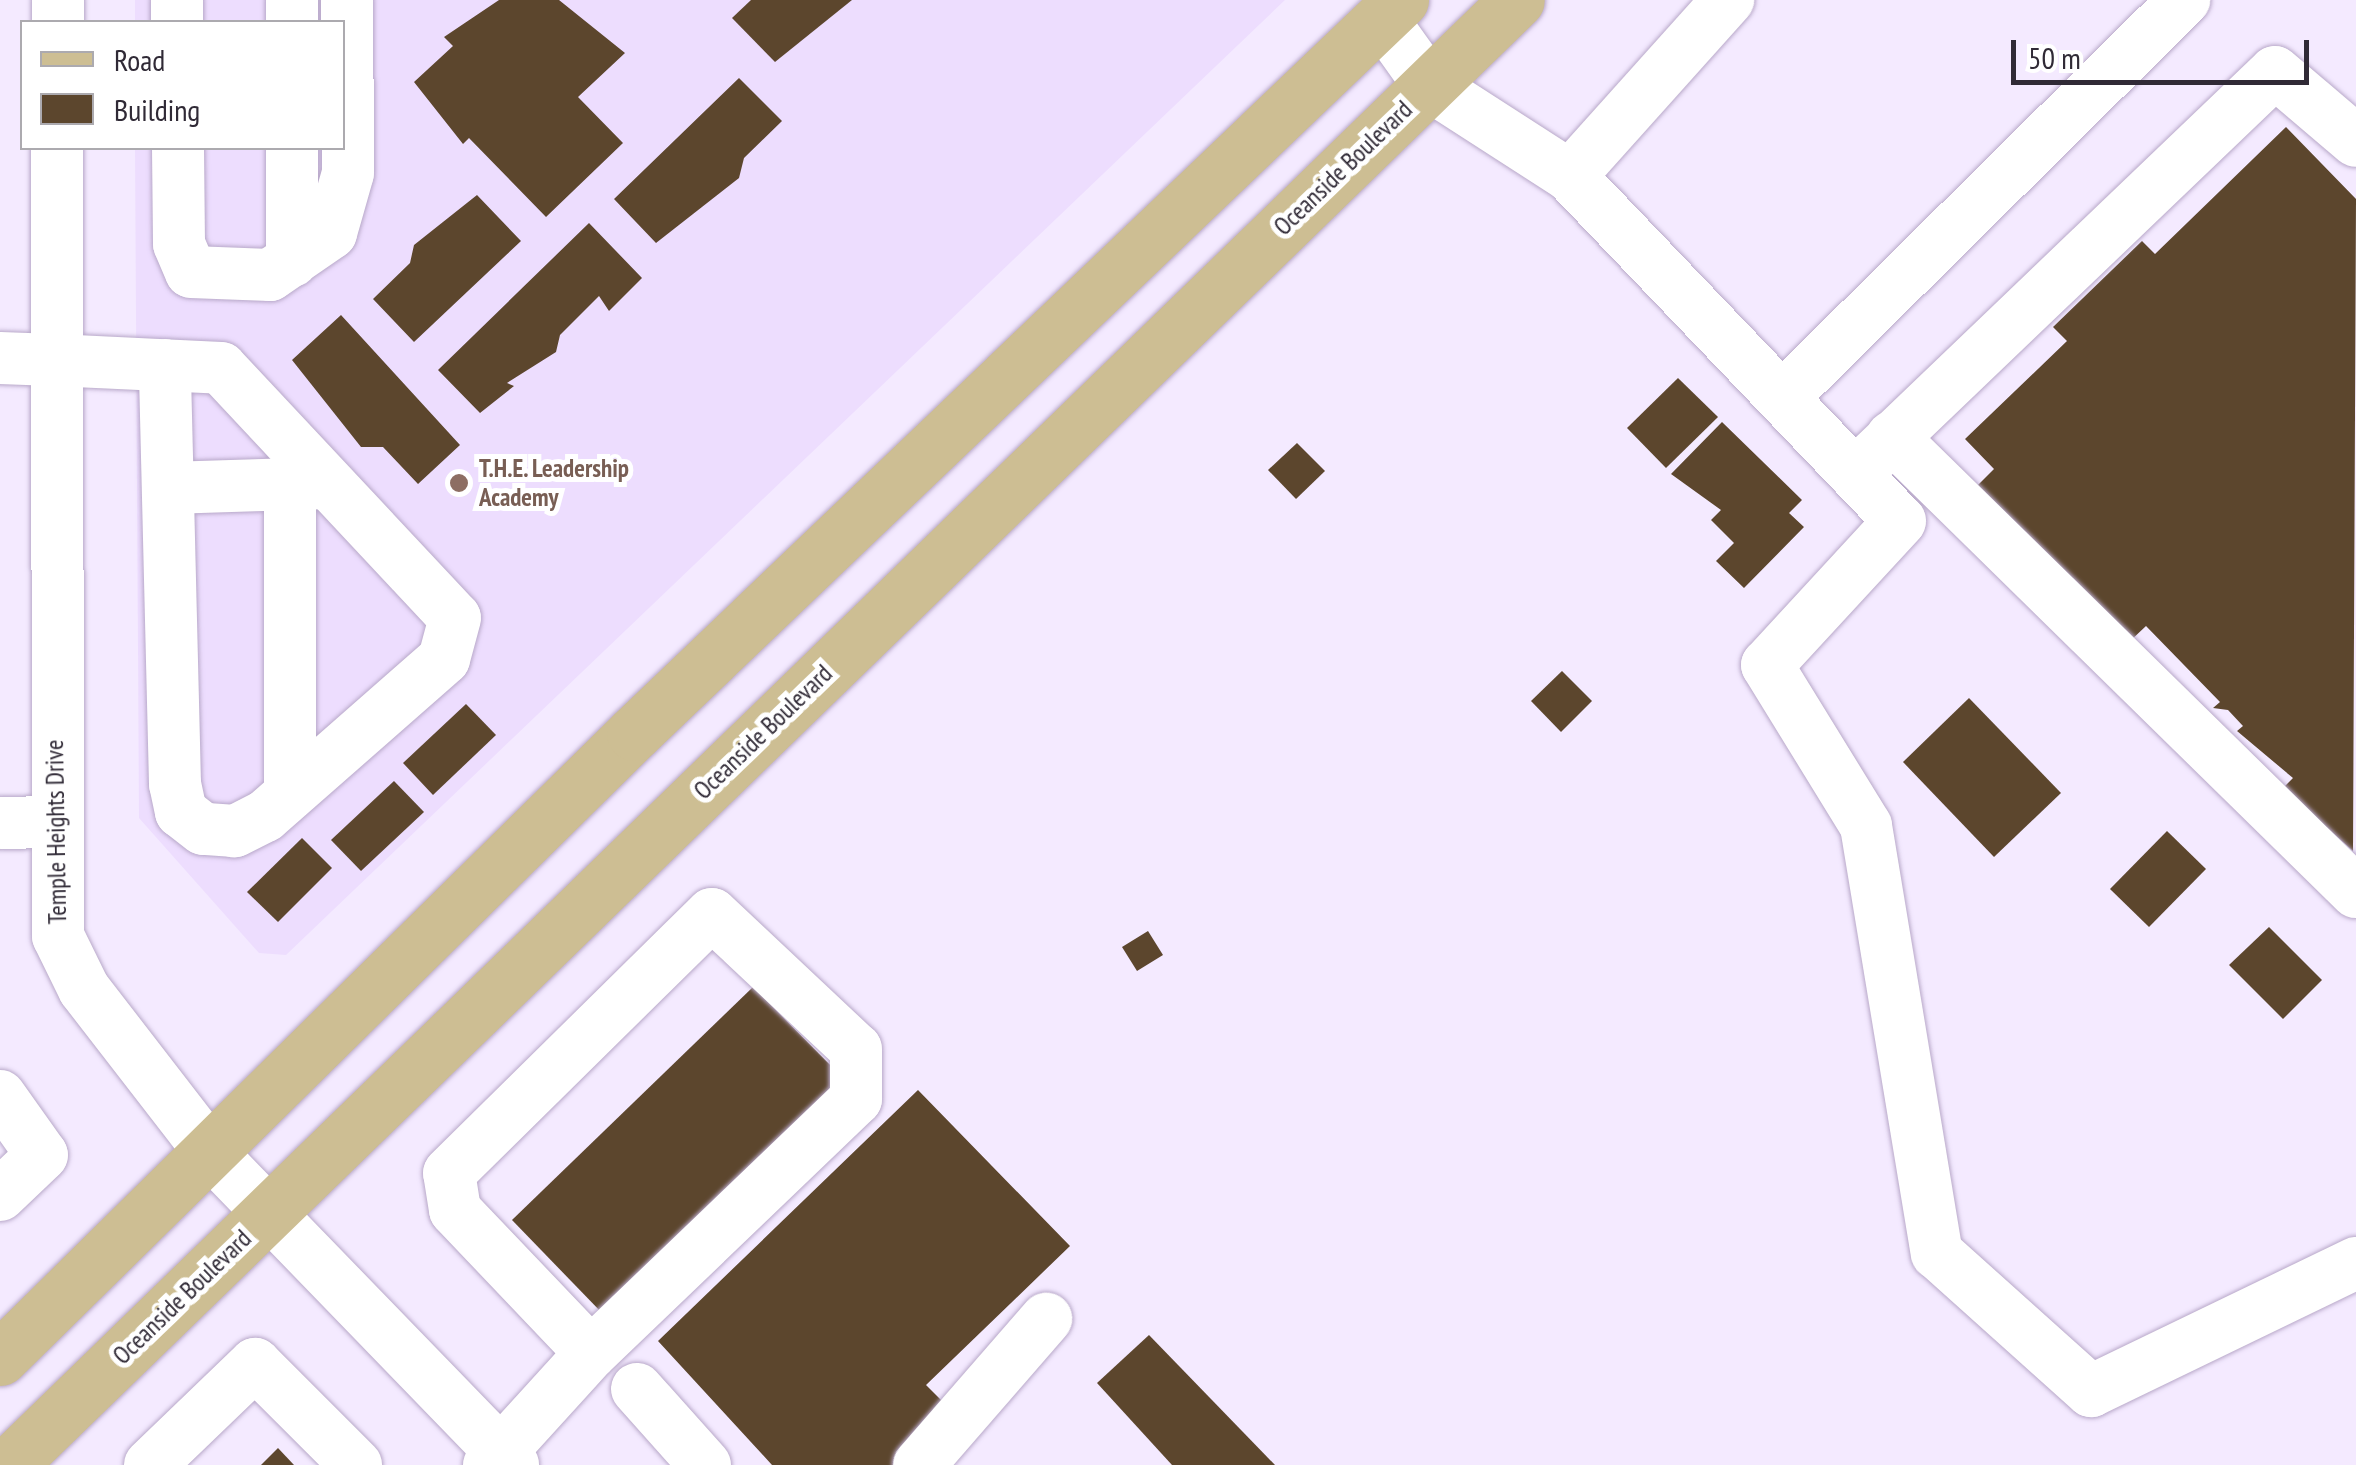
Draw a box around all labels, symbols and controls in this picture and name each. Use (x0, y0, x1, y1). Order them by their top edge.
legend (20, 20, 345, 150)
scale bar (2016, 20, 2314, 82)
text: 50 m (2028, 38, 2081, 77)
text: Road (114, 40, 165, 79)
text: Building (114, 90, 200, 129)
street label: Oceanside Boulevard (1268, 95, 1418, 241)
place label: T.H.E. Leadership Academy (479, 454, 630, 513)
marker: T.H.E. Leadership Academy (448, 472, 470, 494)
street label: Oceanside Boulevard (688, 659, 838, 805)
street label: Temple Heights Drive (39, 739, 73, 925)
street label: Oceanside Boulevard (107, 1224, 257, 1370)

